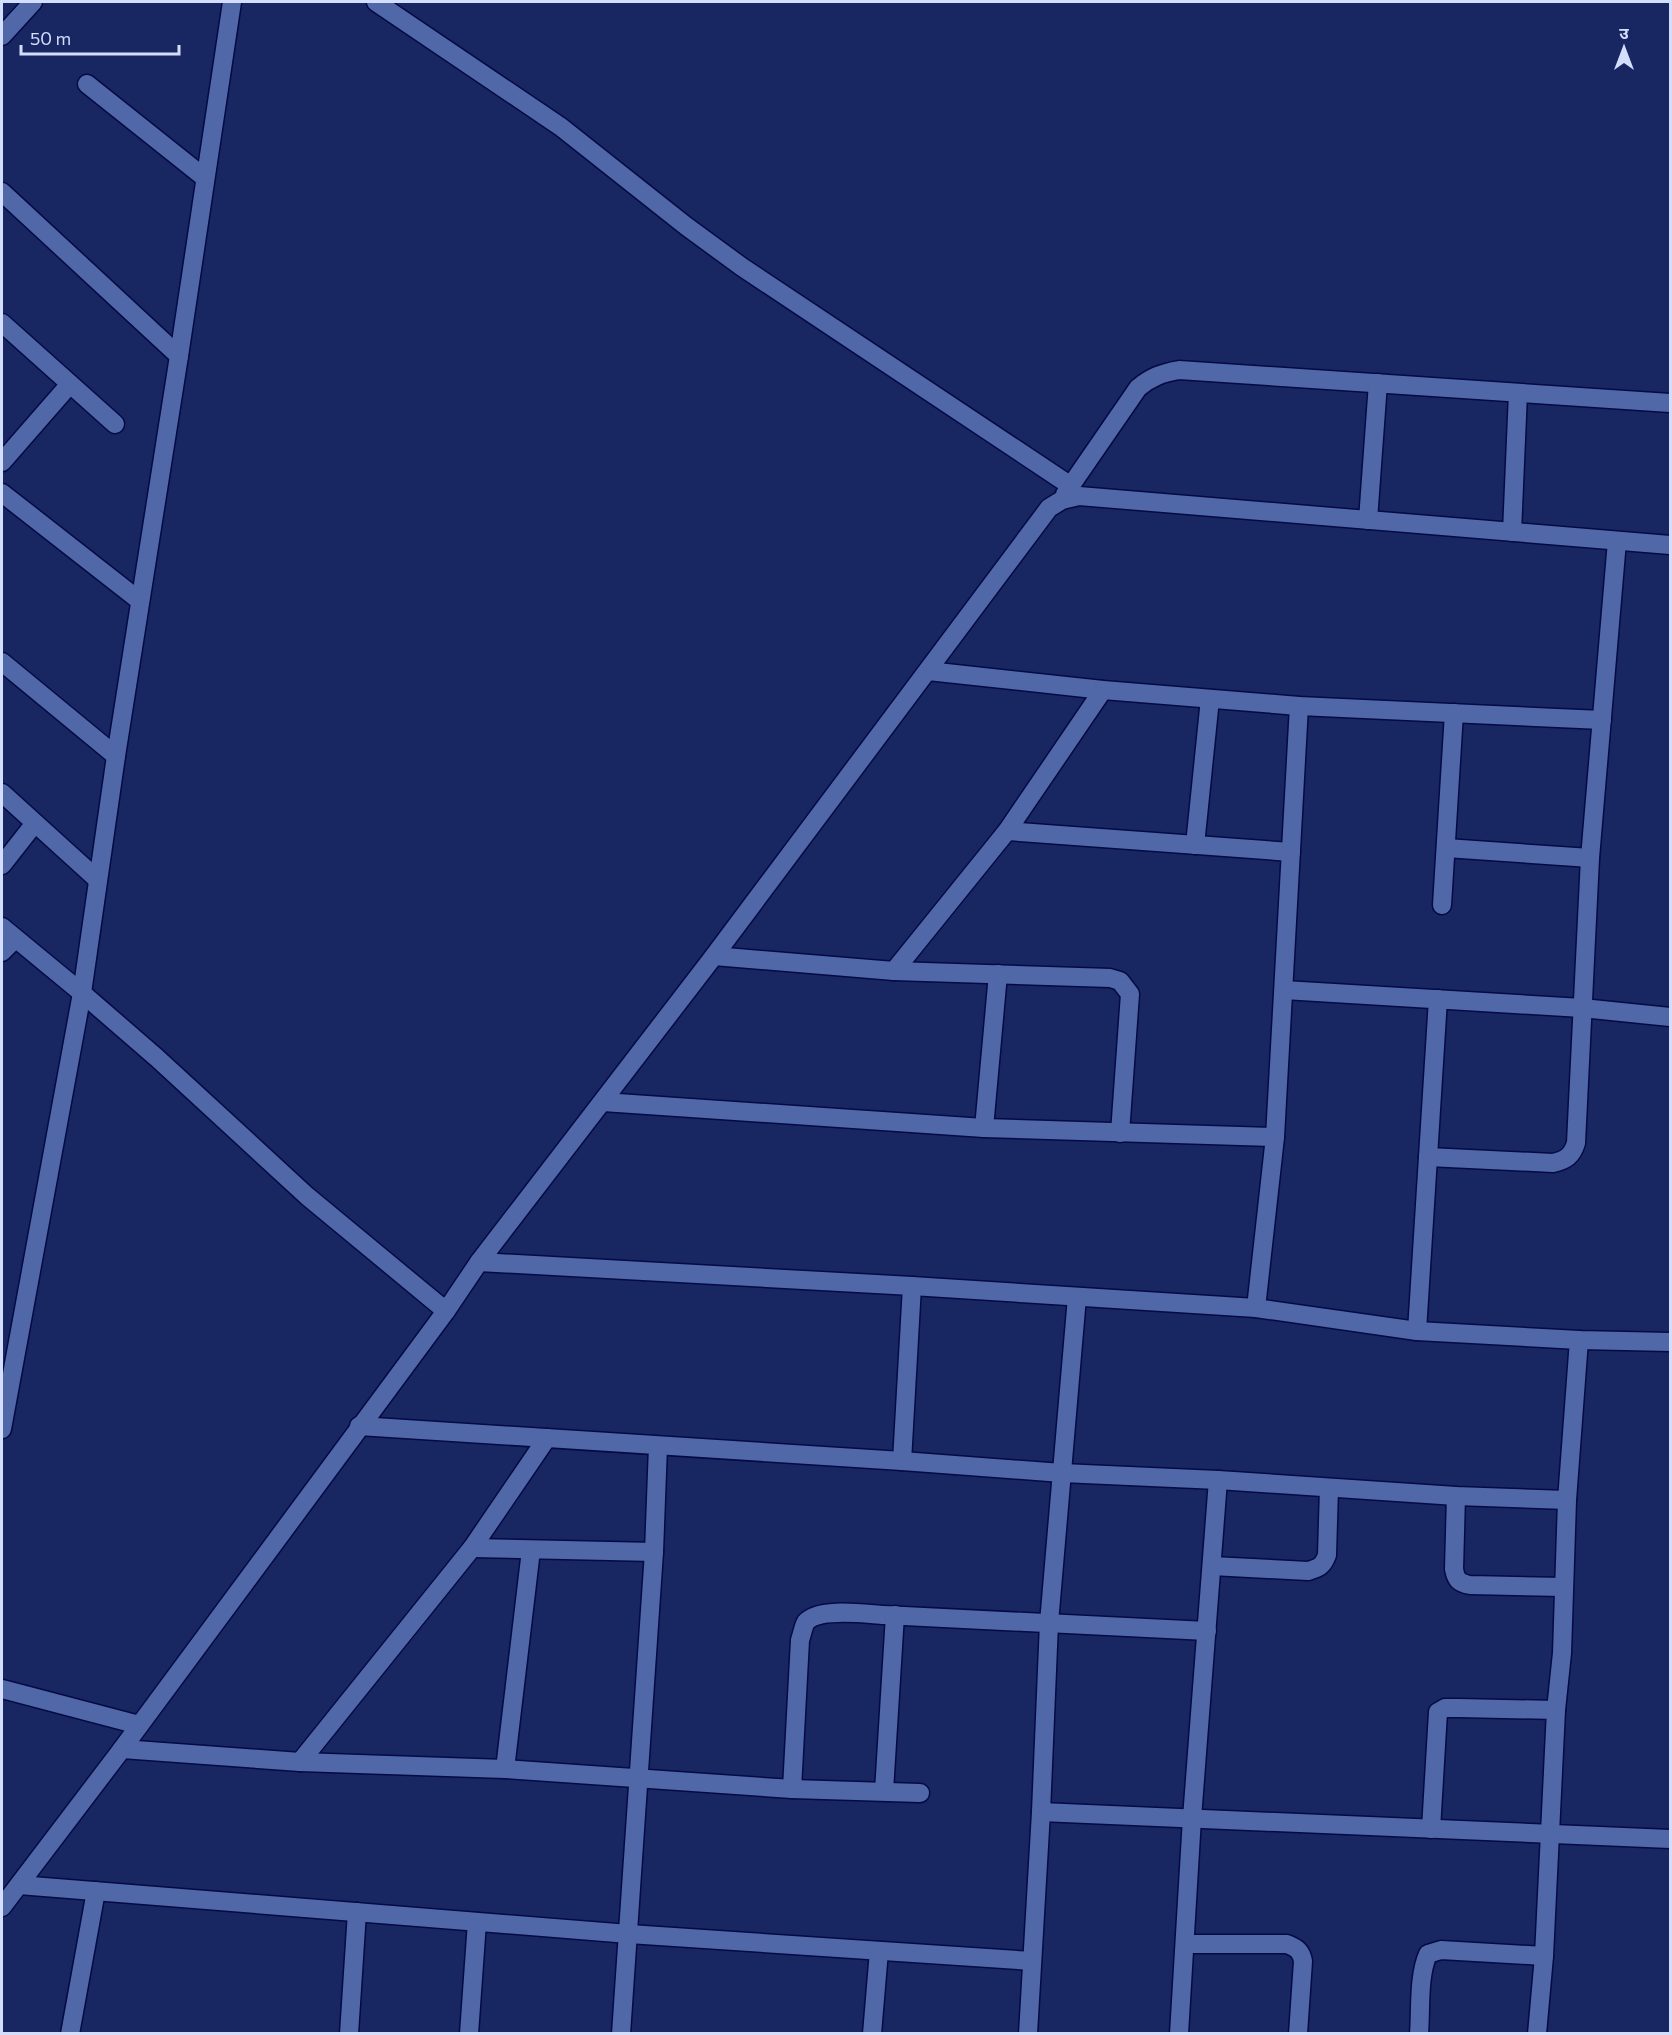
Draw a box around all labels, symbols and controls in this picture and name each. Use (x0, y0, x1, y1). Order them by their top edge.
scale bar (21, 18, 178, 56)
north arrow (1594, 18, 1654, 78)
text: उ (1619, 23, 1629, 42)
text: 50 m (30, 27, 71, 49)

